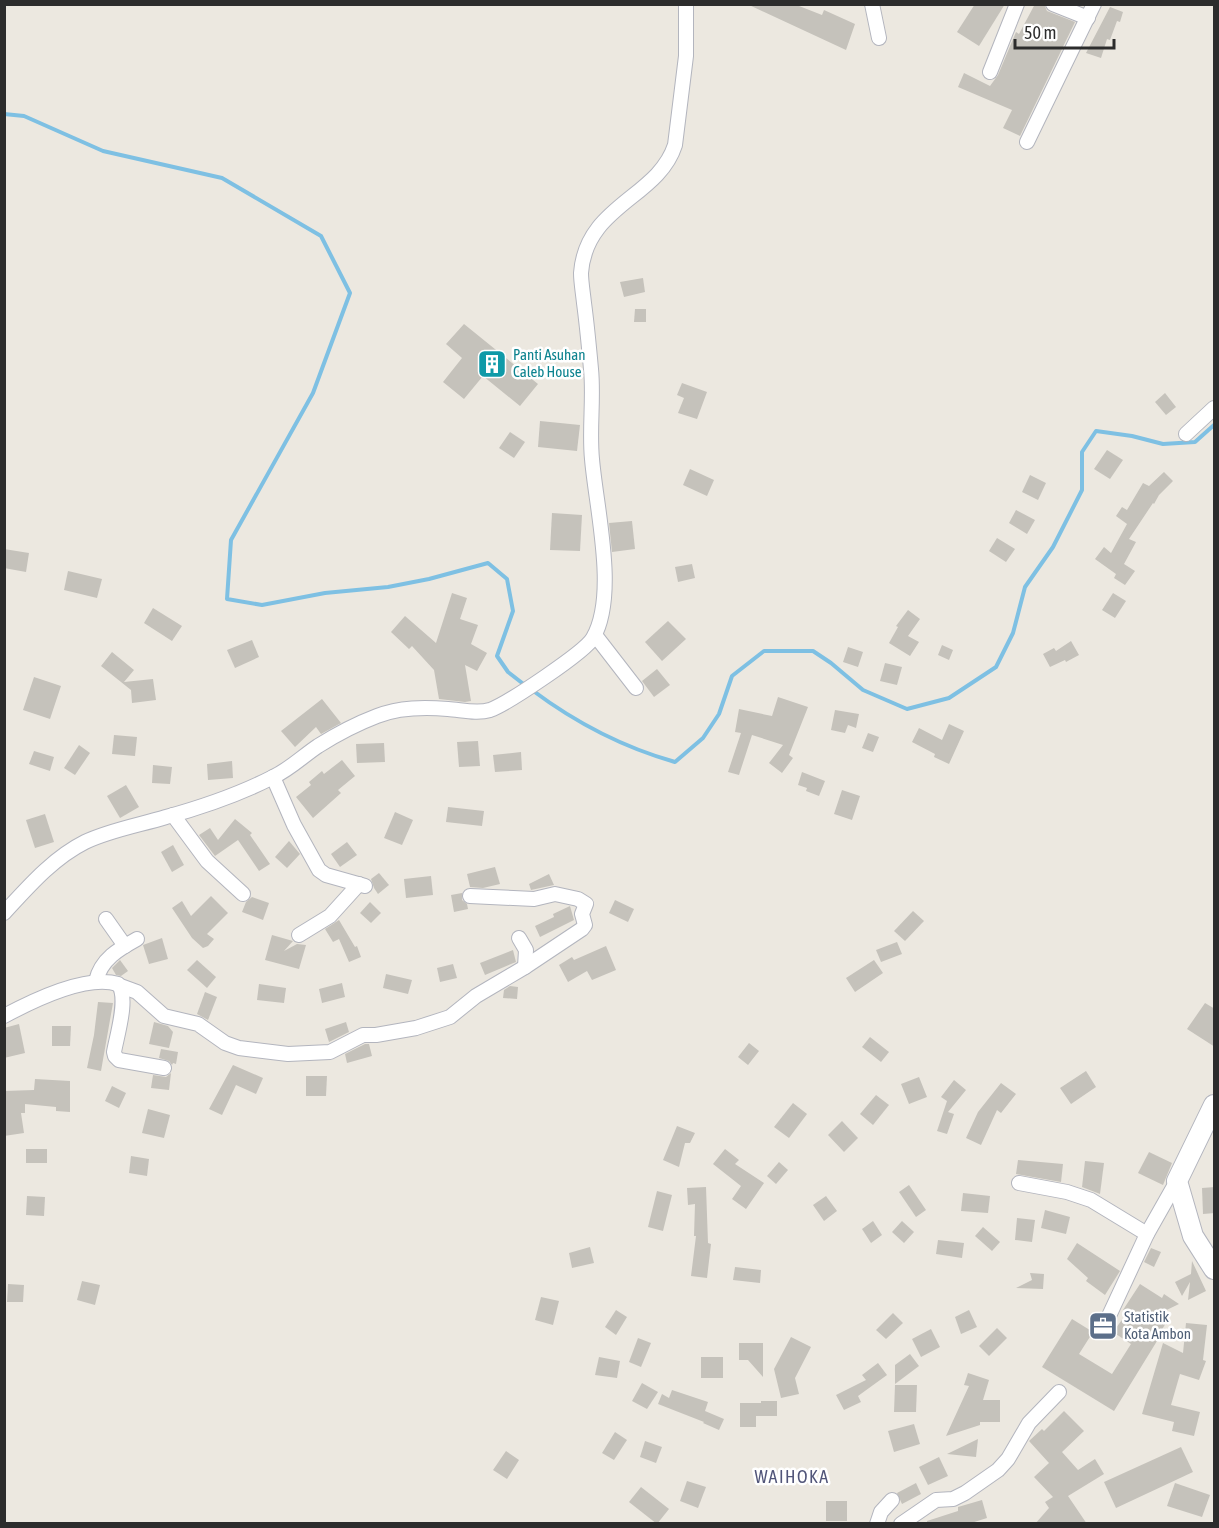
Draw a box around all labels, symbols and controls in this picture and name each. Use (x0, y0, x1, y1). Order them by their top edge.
scale bar (1015, 12, 1114, 50)
text: 50 m (1024, 22, 1056, 43)
place label: Panti Asuhan Caleb House (513, 346, 586, 380)
building icon: Panti Asuhan Caleb House (476, 348, 508, 380)
place label: Statistik Kota Ambon (1124, 1308, 1191, 1342)
office icon: Statistik Kota Ambon (1087, 1310, 1119, 1342)
district label: WAIHOKA (754, 1466, 830, 1487)

